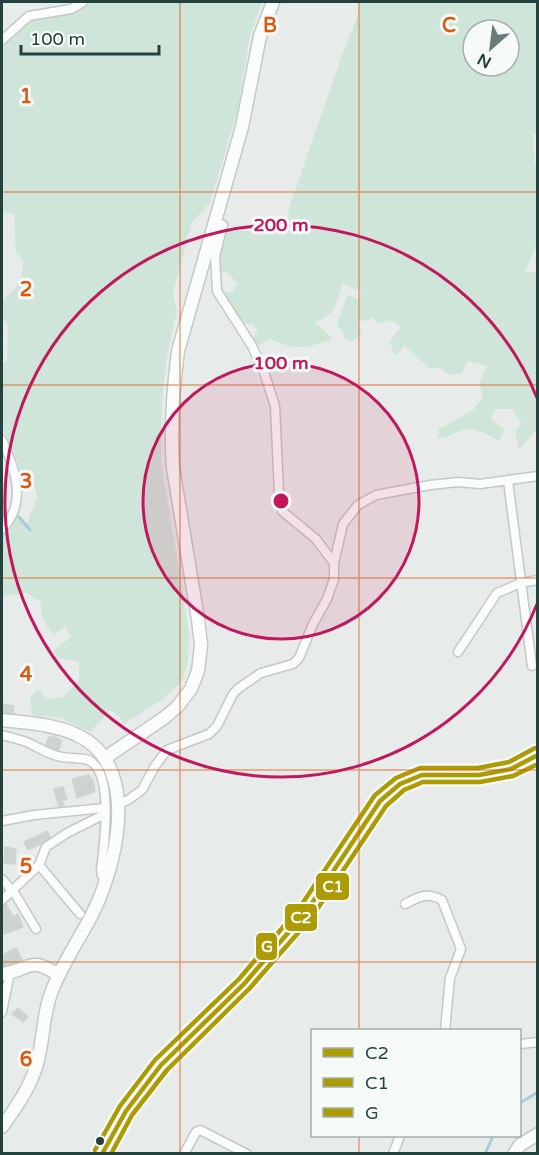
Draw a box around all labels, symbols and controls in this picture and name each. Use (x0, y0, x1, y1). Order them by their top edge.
text: B (263, 14, 277, 38)
text: C (442, 14, 456, 38)
scale bar (21, 18, 159, 56)
north arrow (461, 18, 521, 78)
text: 100 m (30, 28, 85, 50)
text: N (474, 49, 495, 72)
text: 1 (20, 85, 32, 109)
text: 200 m (253, 214, 309, 236)
text: 2 (20, 278, 32, 302)
text: 100 m (253, 352, 309, 374)
text: 3 (20, 470, 32, 494)
centre of rings (271, 491, 291, 511)
text: 4 (20, 663, 33, 687)
text: 5 (20, 855, 32, 879)
line badge: C1 (315, 872, 350, 901)
text: C1 (322, 877, 344, 897)
line badge: C2 (284, 903, 318, 932)
text: C2 (290, 908, 312, 928)
line badge: G (255, 932, 278, 961)
text: G (261, 937, 273, 957)
legend (311, 1029, 521, 1137)
text: C2 (365, 1042, 389, 1064)
text: 6 (20, 1048, 32, 1072)
text: C1 (365, 1072, 389, 1094)
text: G (365, 1102, 379, 1124)
unlabelled marker (94, 1135, 106, 1147)

